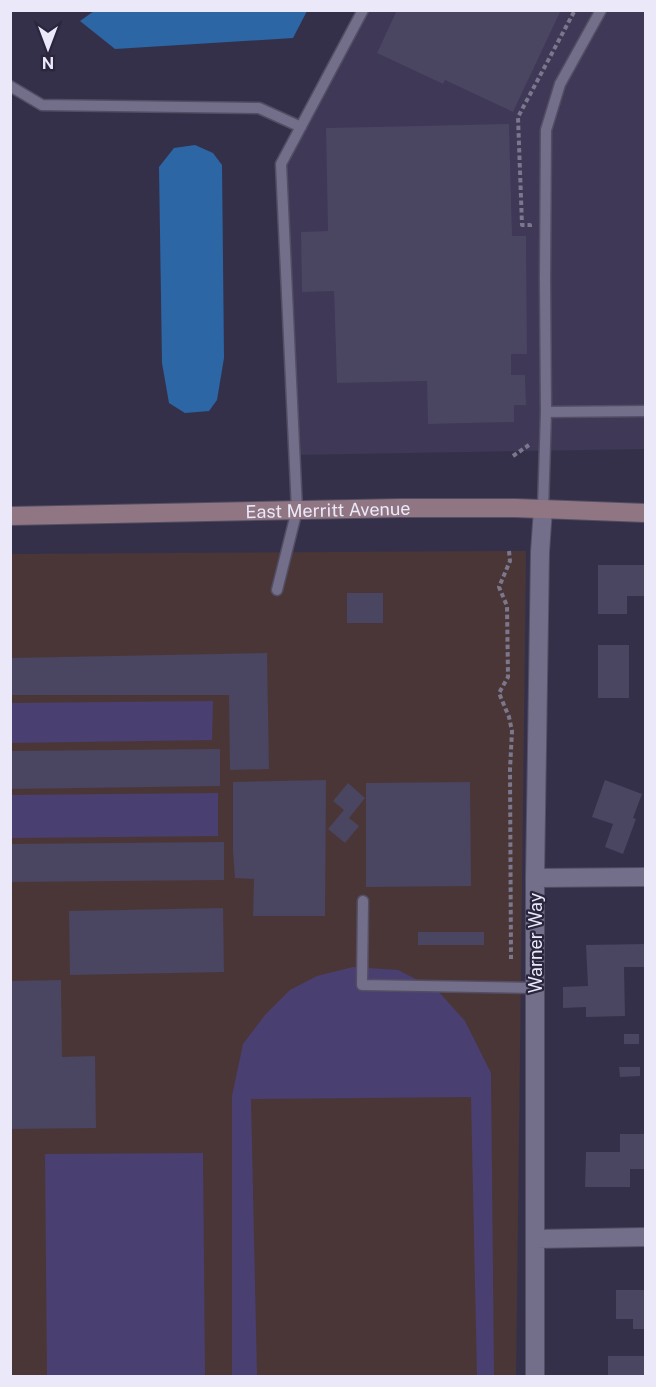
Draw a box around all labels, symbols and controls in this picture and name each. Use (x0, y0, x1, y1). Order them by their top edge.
north arrow (18, 18, 78, 78)
text: N (42, 53, 54, 72)
street label: East Merritt Avenue (245, 498, 411, 522)
street label: Warner Way (525, 892, 546, 993)

